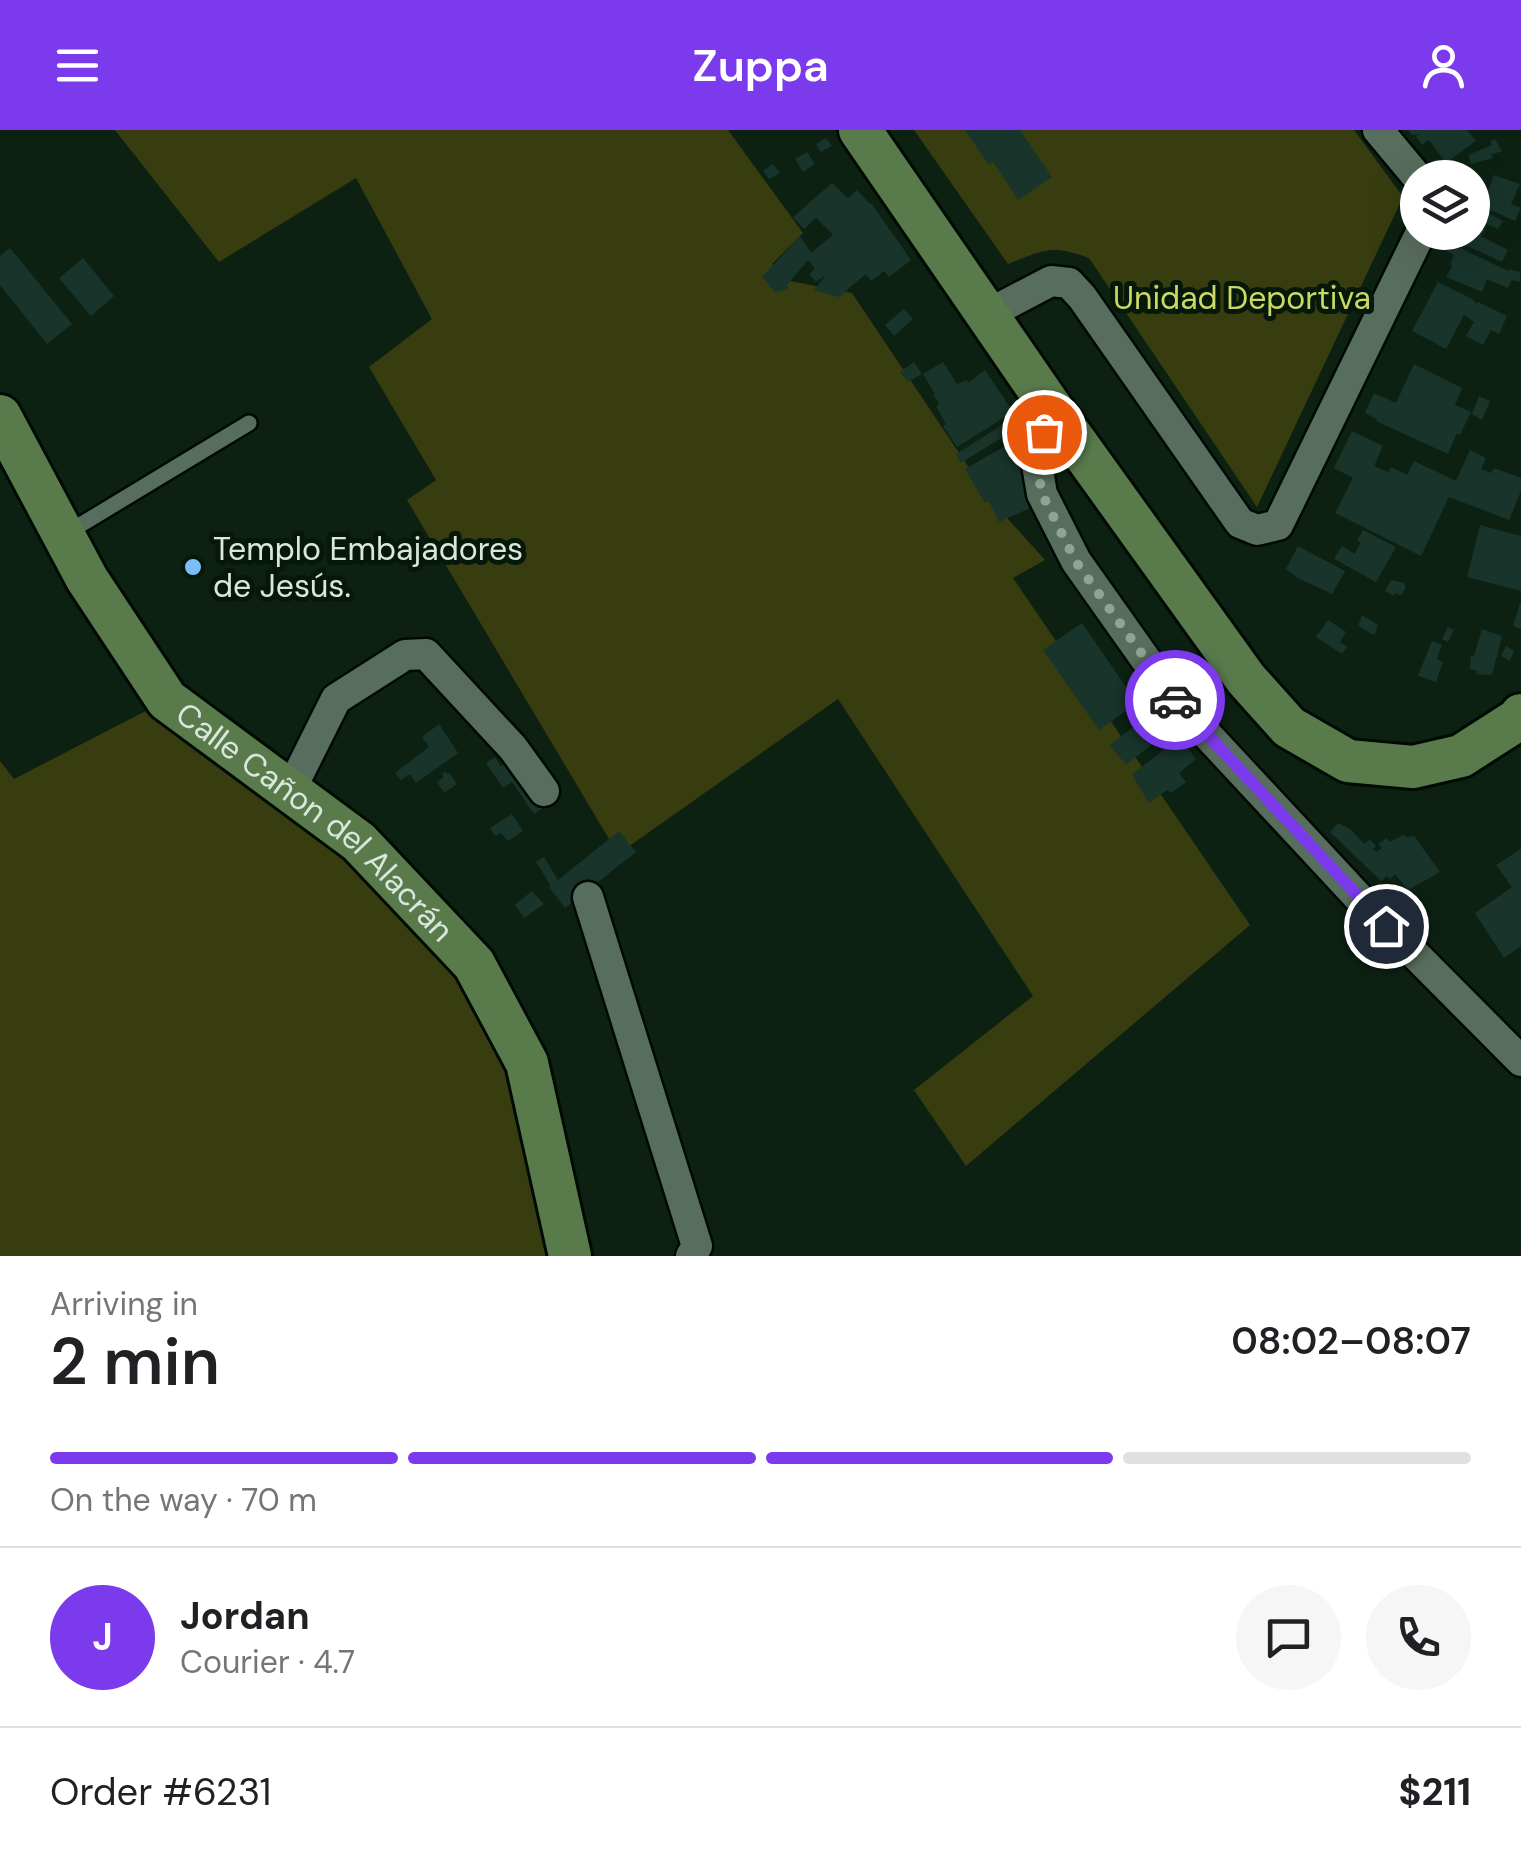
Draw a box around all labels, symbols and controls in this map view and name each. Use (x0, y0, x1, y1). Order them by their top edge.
text: Zuppa (692, 36, 829, 95)
icon: menu (50, 38, 105, 93)
icon: person (1416, 38, 1471, 93)
map controls (1400, 160, 1490, 250)
button: layers (1400, 160, 1490, 250)
park label: Unidad Deportiva (1113, 277, 1371, 319)
pin (1002, 390, 1087, 475)
icon: bag (1017, 405, 1072, 460)
place label: Templo Embajadores de Jesús. (213, 528, 523, 607)
marker: Templo Embajadores de Jesús. (182, 556, 204, 578)
courier (1125, 650, 1225, 750)
icon: car (1148, 673, 1203, 728)
street label: Calle Cañon del Alacrán (168, 693, 463, 950)
pin (1344, 884, 1429, 969)
icon: home (1359, 899, 1414, 954)
text: Arriving in (50, 1283, 198, 1325)
text: 08:02–08:07 (1231, 1316, 1471, 1366)
text: 2 min (50, 1320, 220, 1404)
text: On the way · 70 m (50, 1479, 317, 1521)
button: chat (1236, 1585, 1341, 1690)
button: phone (1366, 1585, 1471, 1690)
text: Jordan (180, 1591, 310, 1641)
text: J (92, 1612, 113, 1662)
text: Courier · 4.7 (180, 1641, 355, 1683)
text: Order #6231 (50, 1767, 271, 1817)
text: $211 (1398, 1767, 1471, 1817)

